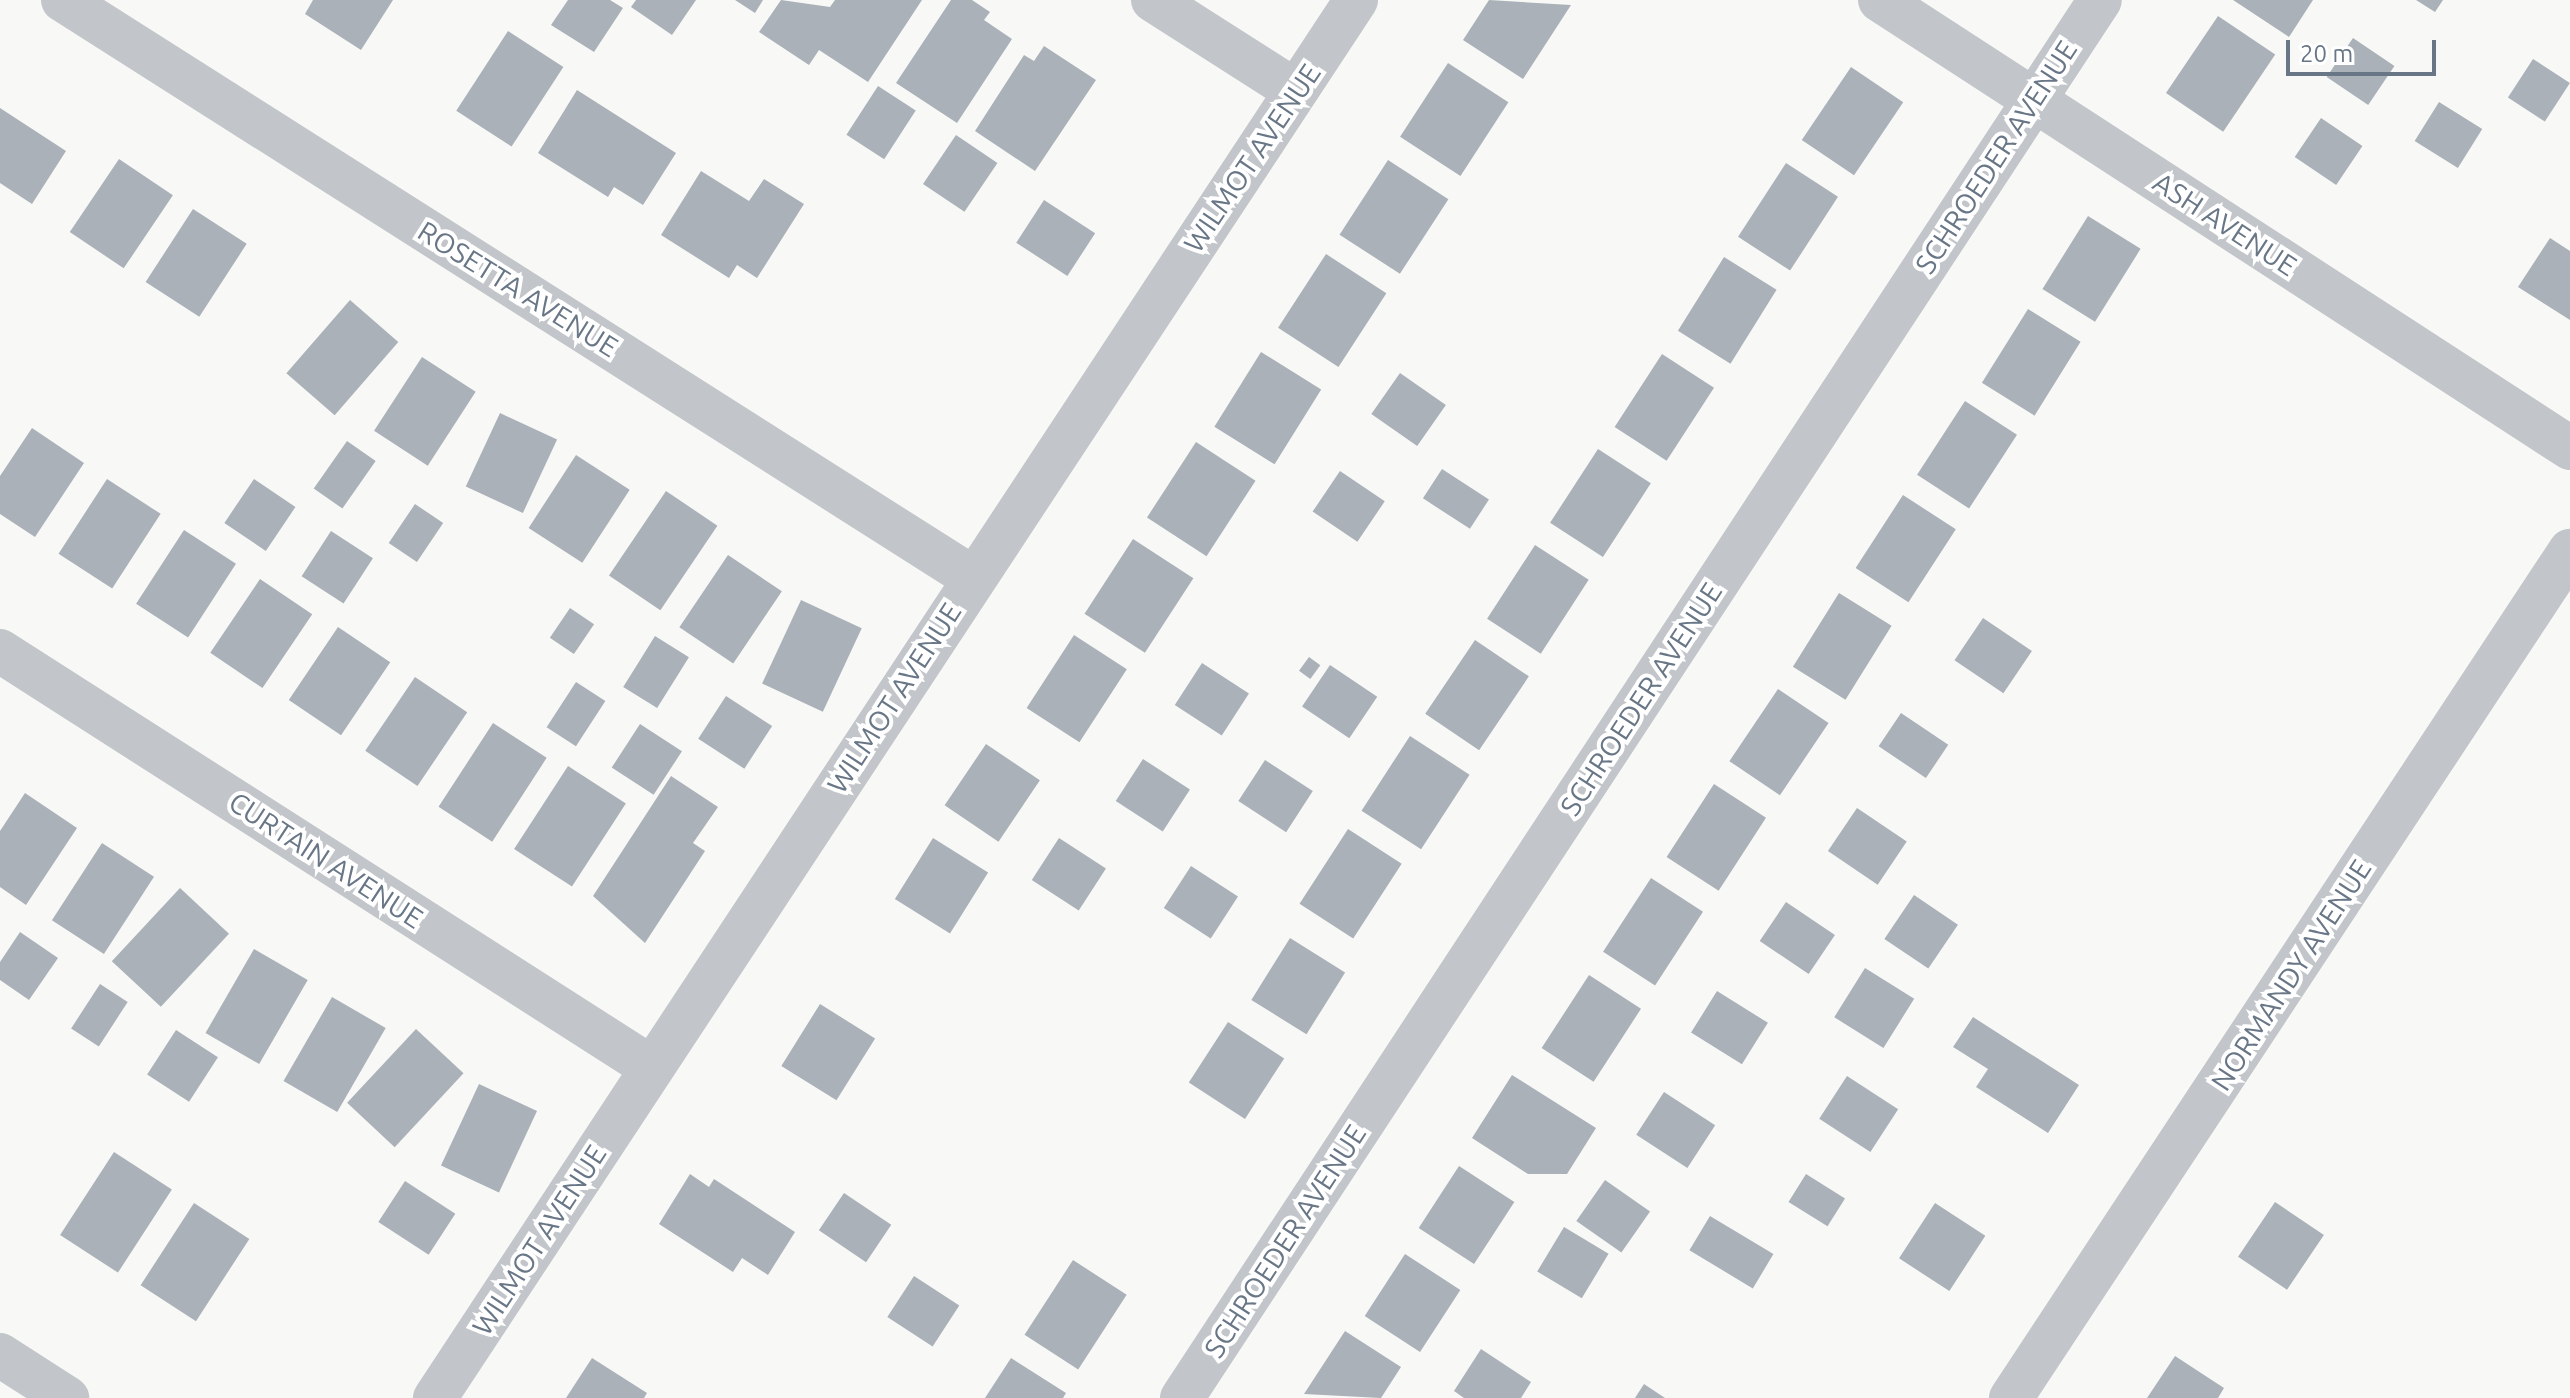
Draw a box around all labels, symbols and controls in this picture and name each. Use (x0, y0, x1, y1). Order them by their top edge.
scale bar (2290, 24, 2440, 74)
street label: SCHROEDER AVENUE (1908, 34, 2084, 280)
text: 20 m (2300, 40, 2353, 67)
street label: WILMOT AVENUE (1177, 57, 1327, 259)
street label: ASH AVENUE (2147, 165, 2303, 283)
street label: ROSETTA AVENUE (412, 214, 624, 364)
street label: SCHROEDER AVENUE (1553, 576, 1729, 822)
street label: WILMOT AVENUE (820, 597, 968, 799)
street label: CURTAIN AVENUE (223, 785, 429, 935)
street label: NORMANDY AVENUE (2204, 853, 2378, 1097)
street label: SCHROEDER AVENUE (1197, 1118, 1373, 1364)
street label: WILMOT AVENUE (465, 1139, 613, 1341)

